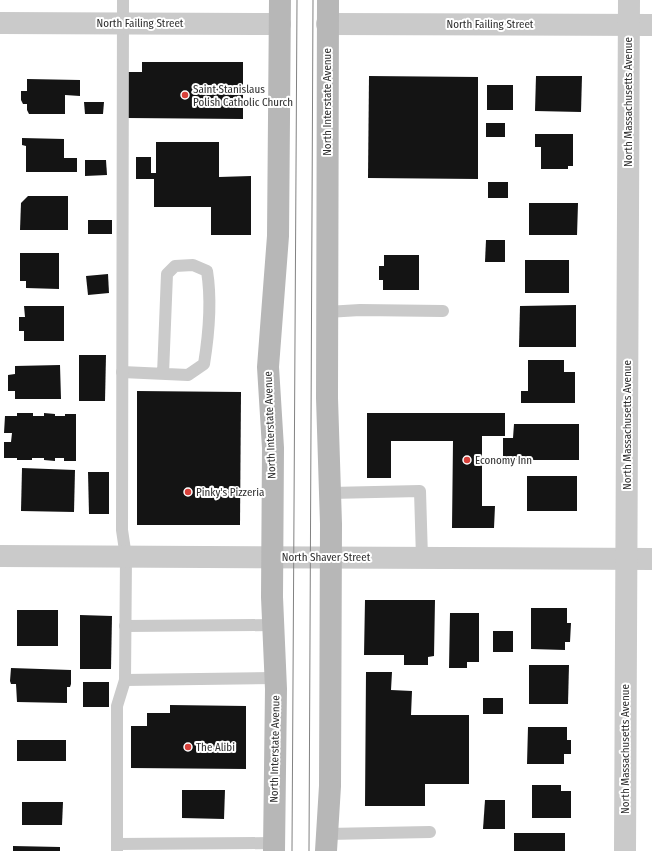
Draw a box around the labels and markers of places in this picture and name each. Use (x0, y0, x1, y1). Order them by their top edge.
place label: Saint Stanislaus Polish Catholic Church (193, 83, 293, 109)
marker: Saint Stanislaus Polish Catholic Church (180, 90, 190, 100)
place label: Economy Inn (475, 454, 532, 467)
marker: Economy Inn (462, 455, 472, 465)
place label: Pinky's Pizzeria (196, 486, 264, 499)
marker: Pinky's Pizzeria (183, 487, 193, 497)
place label: The Alibi (196, 741, 235, 754)
marker: The Alibi (183, 742, 193, 752)

